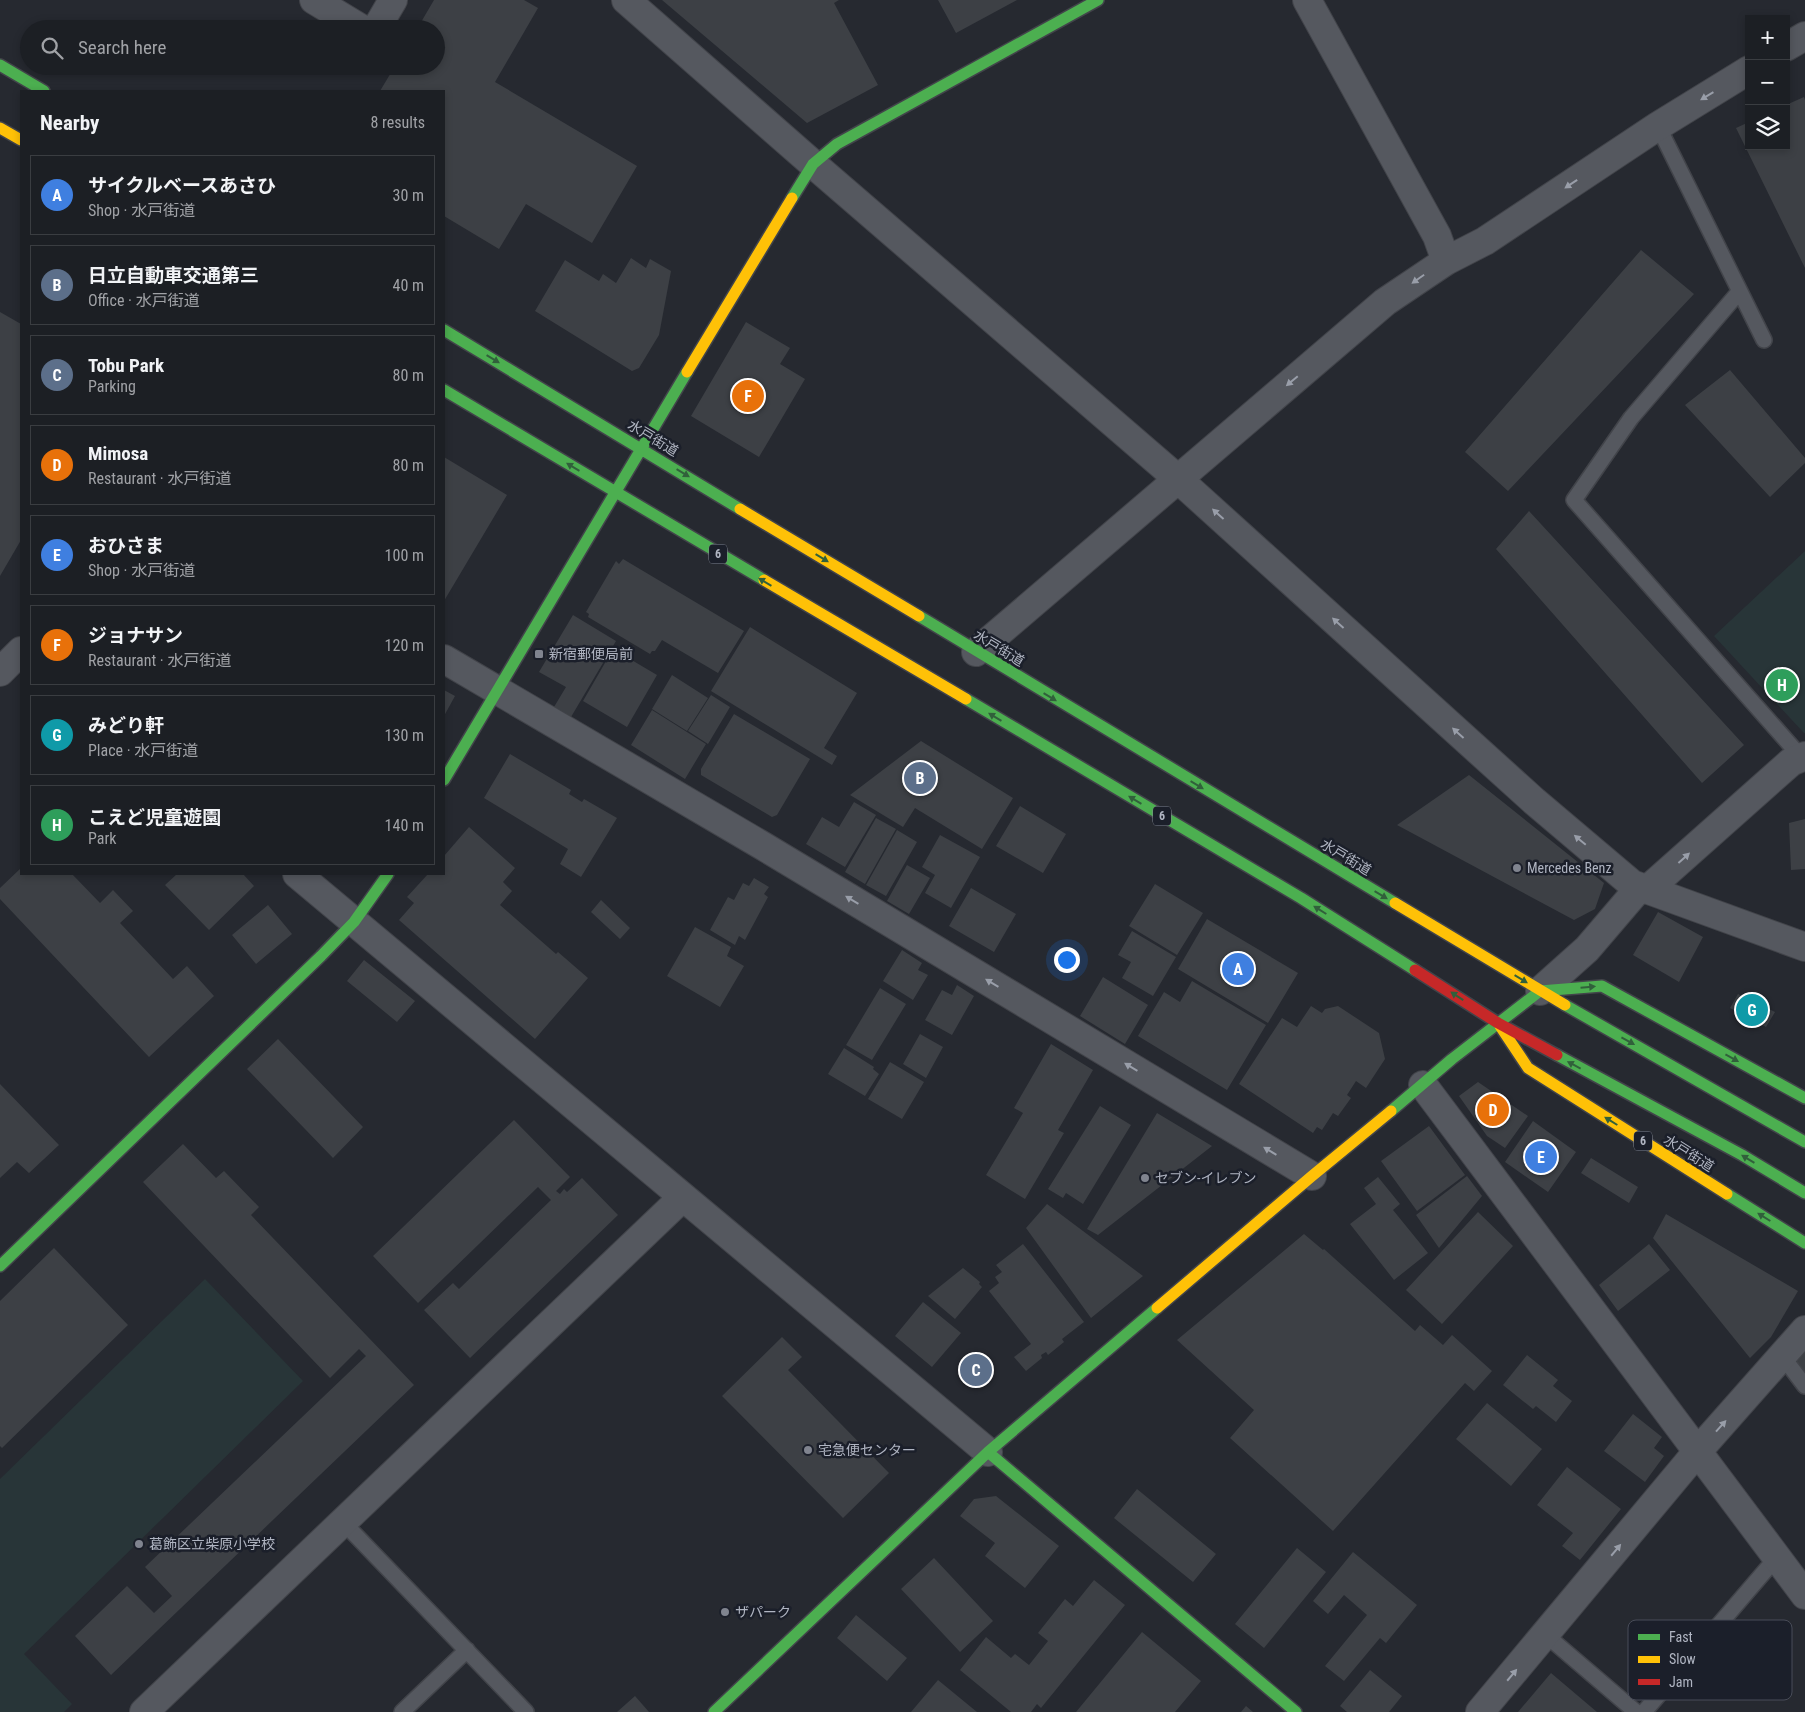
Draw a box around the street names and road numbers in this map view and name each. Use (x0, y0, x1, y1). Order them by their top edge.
street label: 水戸街道 (625, 417, 681, 459)
road number: 6 (709, 544, 727, 564)
street label: 水戸街道 (971, 627, 1027, 669)
road number: 6 (1153, 806, 1171, 826)
street label: 水戸街道 (1318, 836, 1374, 878)
street label: 水戸街道 (1661, 1131, 1717, 1175)
road number: 6 (1634, 1132, 1652, 1150)

